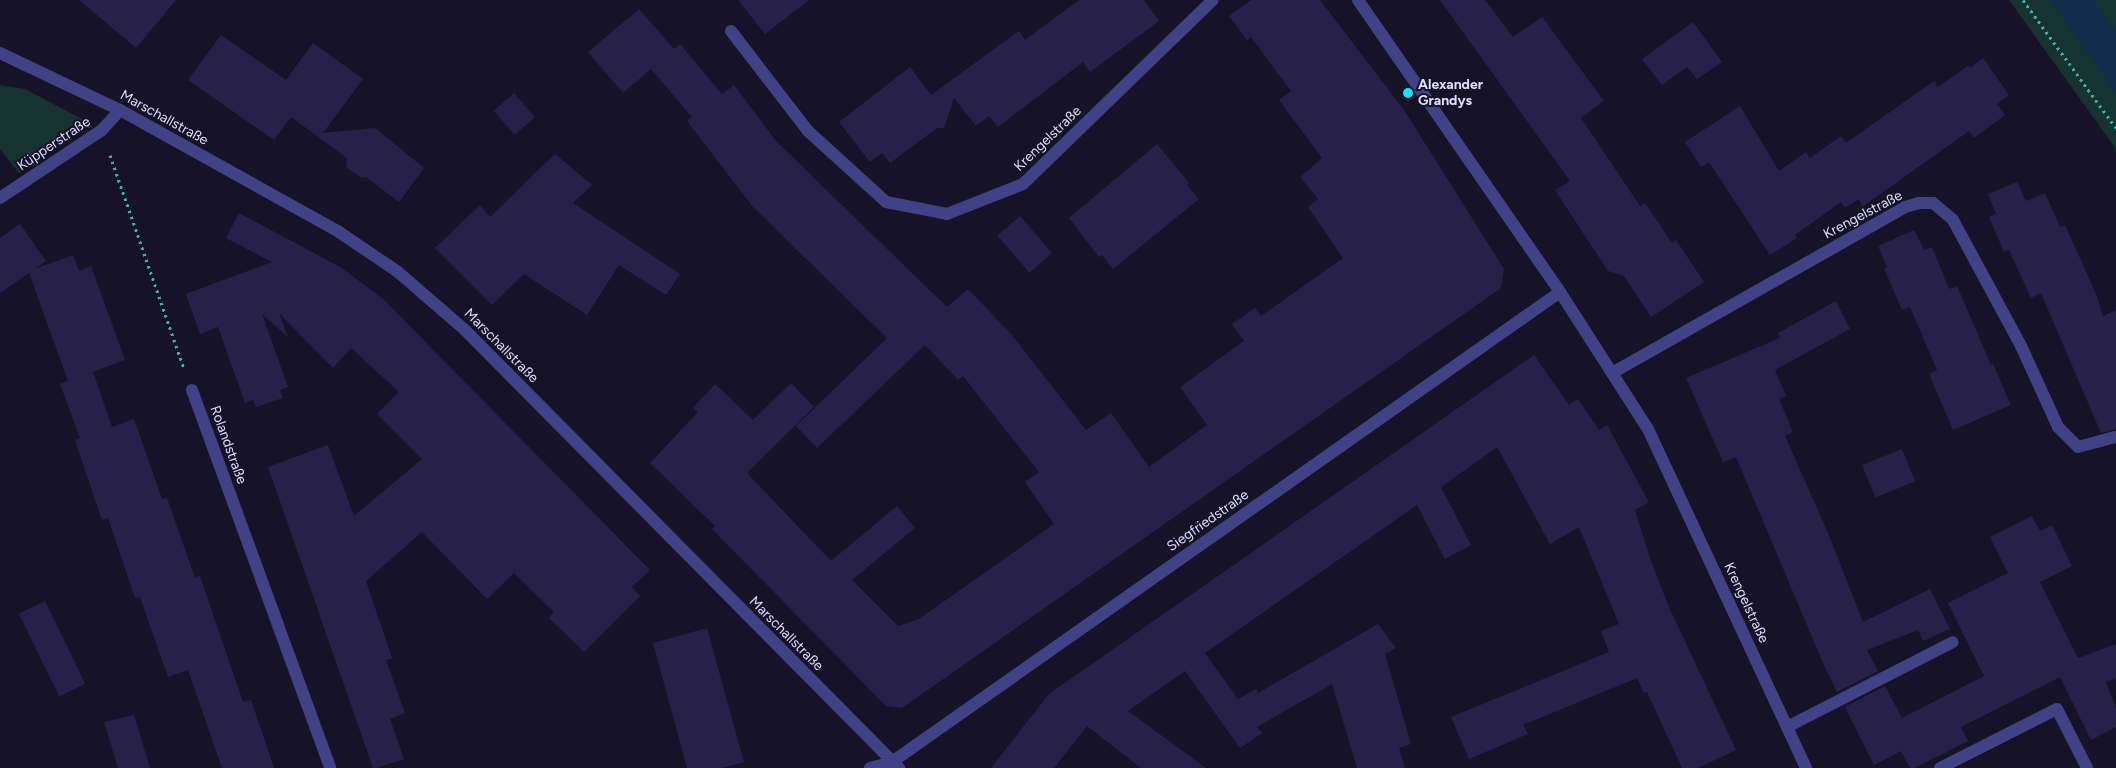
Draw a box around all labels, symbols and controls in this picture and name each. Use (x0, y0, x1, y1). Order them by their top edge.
place label: Alexander Grandys (1418, 77, 1483, 110)
street label: Marschallstraße (117, 87, 211, 149)
marker: Alexander Grandys (1402, 87, 1414, 99)
street label: Krengelstraße (1011, 103, 1085, 175)
street label: Küpperstraße (14, 113, 94, 175)
street label: Krengelstraße (1821, 187, 1905, 243)
street label: Marschallstraße (460, 305, 542, 387)
street label: Rolandstraße (206, 403, 250, 487)
street label: Siegfriedstraße (1164, 487, 1252, 555)
street label: Krengelstraße (1720, 560, 1772, 646)
street label: Marschallstraße (745, 593, 827, 675)

